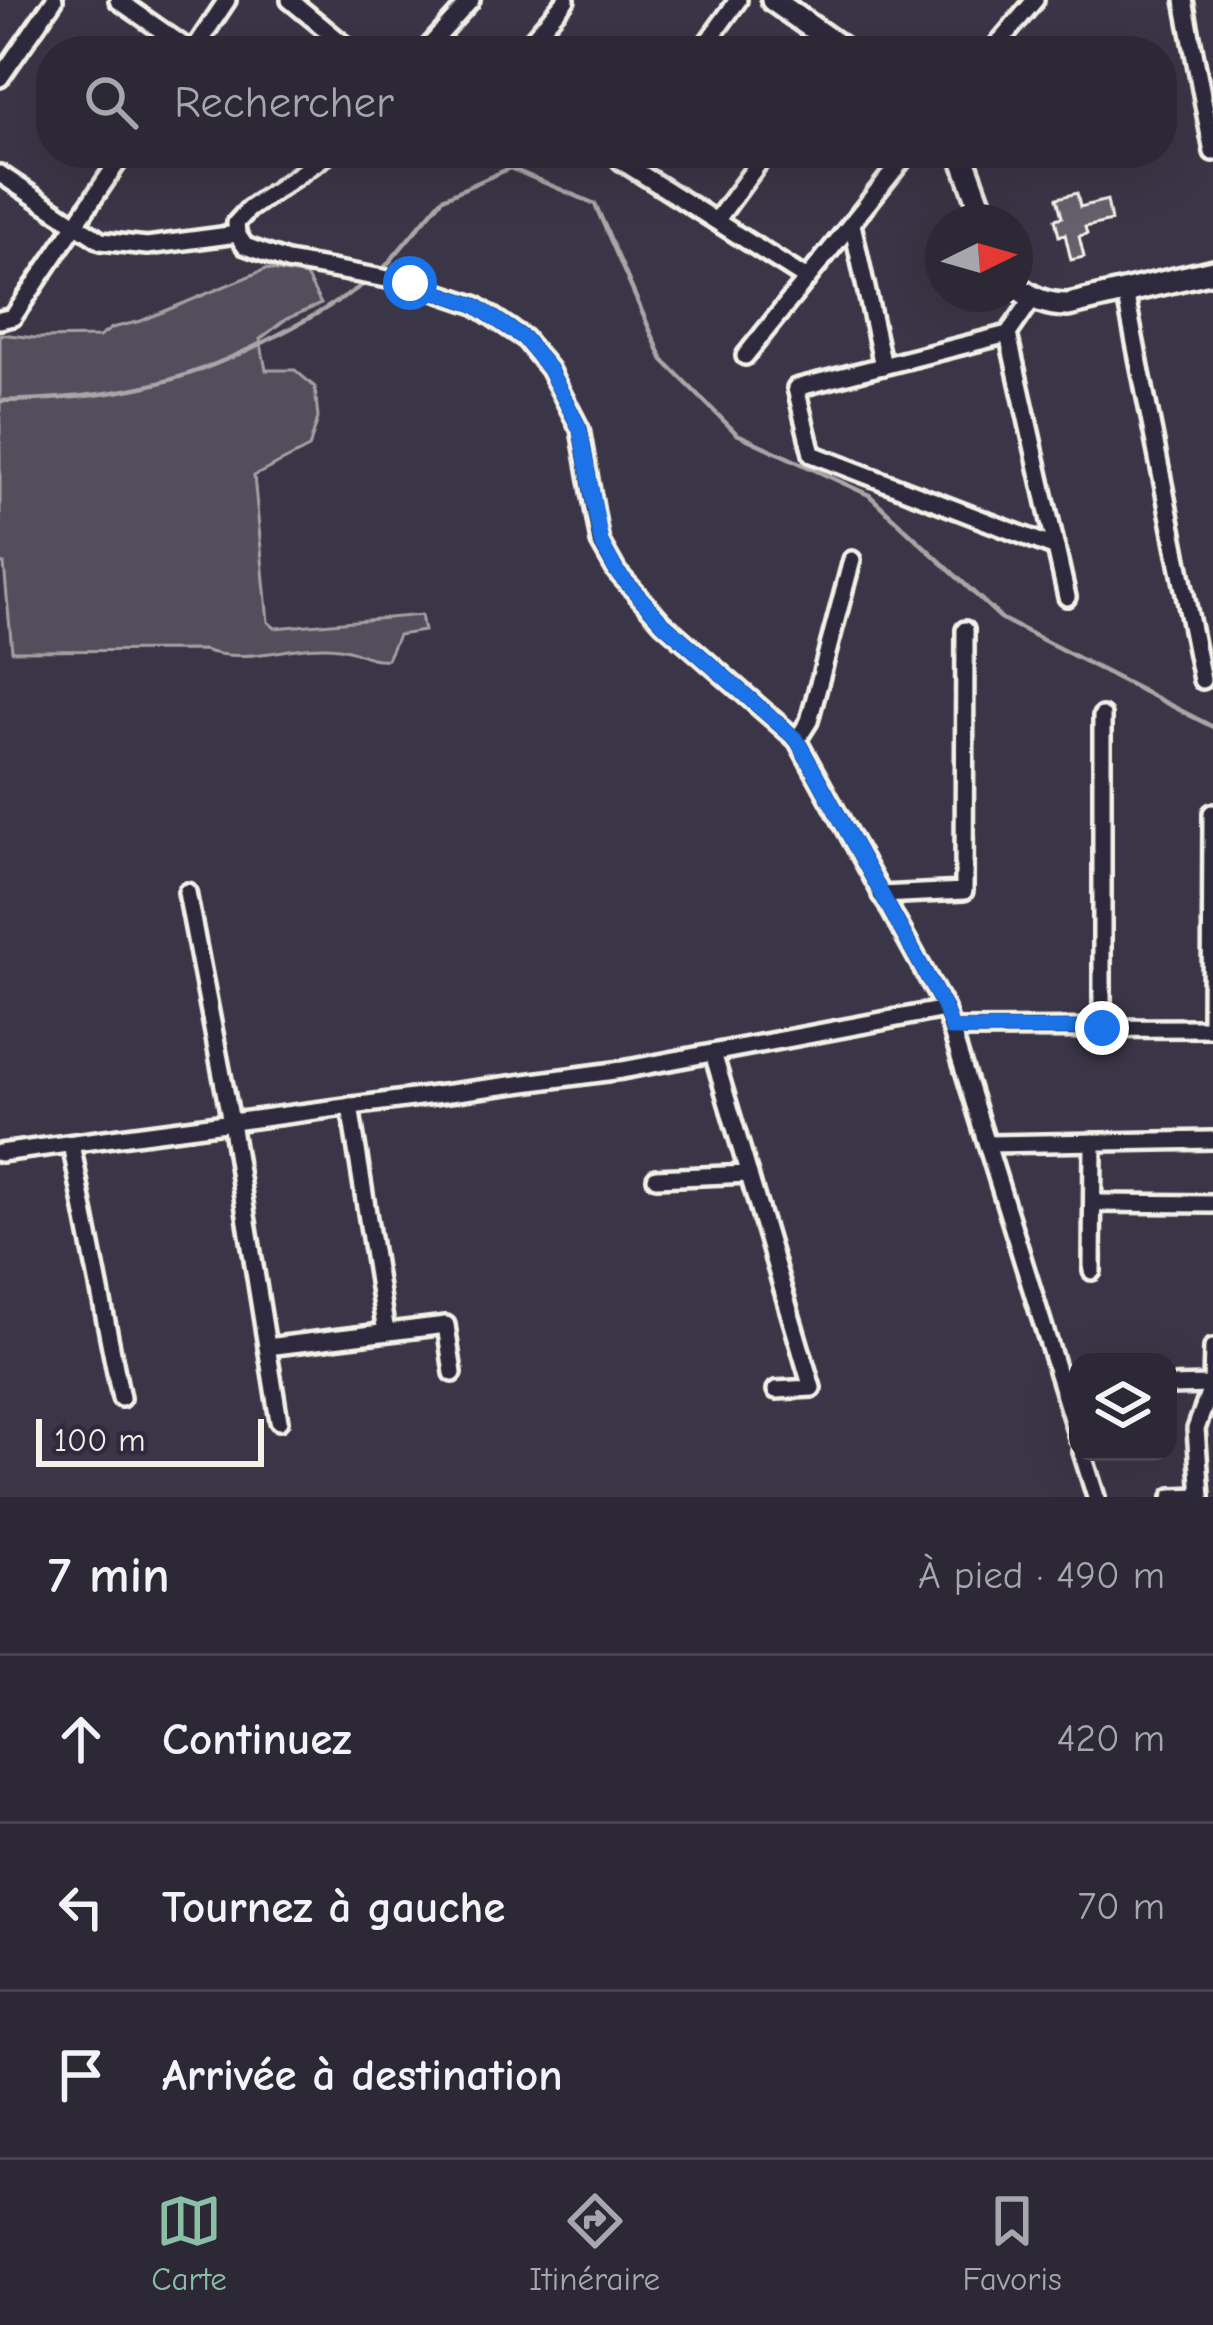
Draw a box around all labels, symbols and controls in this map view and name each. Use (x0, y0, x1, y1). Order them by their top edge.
search box (36, 36, 1177, 168)
icon: search (78, 69, 144, 135)
text: Rechercher (174, 76, 394, 128)
north arrow (925, 204, 1033, 312)
route start (383, 256, 437, 310)
route end (1075, 1001, 1129, 1055)
map controls (1069, 1353, 1177, 1461)
button: layers (1069, 1353, 1177, 1461)
scale bar (36, 1413, 264, 1466)
text: 100 m (54, 1421, 146, 1459)
text: 7 min (48, 1546, 170, 1605)
text: À pied · 490 m (918, 1553, 1165, 1598)
icon: ahead (48, 1706, 114, 1772)
text: Continuez (162, 1713, 352, 1765)
text: 420 m (1057, 1716, 1165, 1761)
icon: left (48, 1874, 114, 1940)
text: Tournez à gauche (162, 1881, 505, 1933)
text: 70 m (1078, 1884, 1165, 1929)
icon: arrive (48, 2042, 114, 2108)
text: Arrivée à destination (162, 2049, 563, 2101)
tab: Carte (151, 2188, 227, 2298)
tab: Itinéraire (529, 2188, 660, 2298)
tab: Favoris (963, 2188, 1062, 2298)

